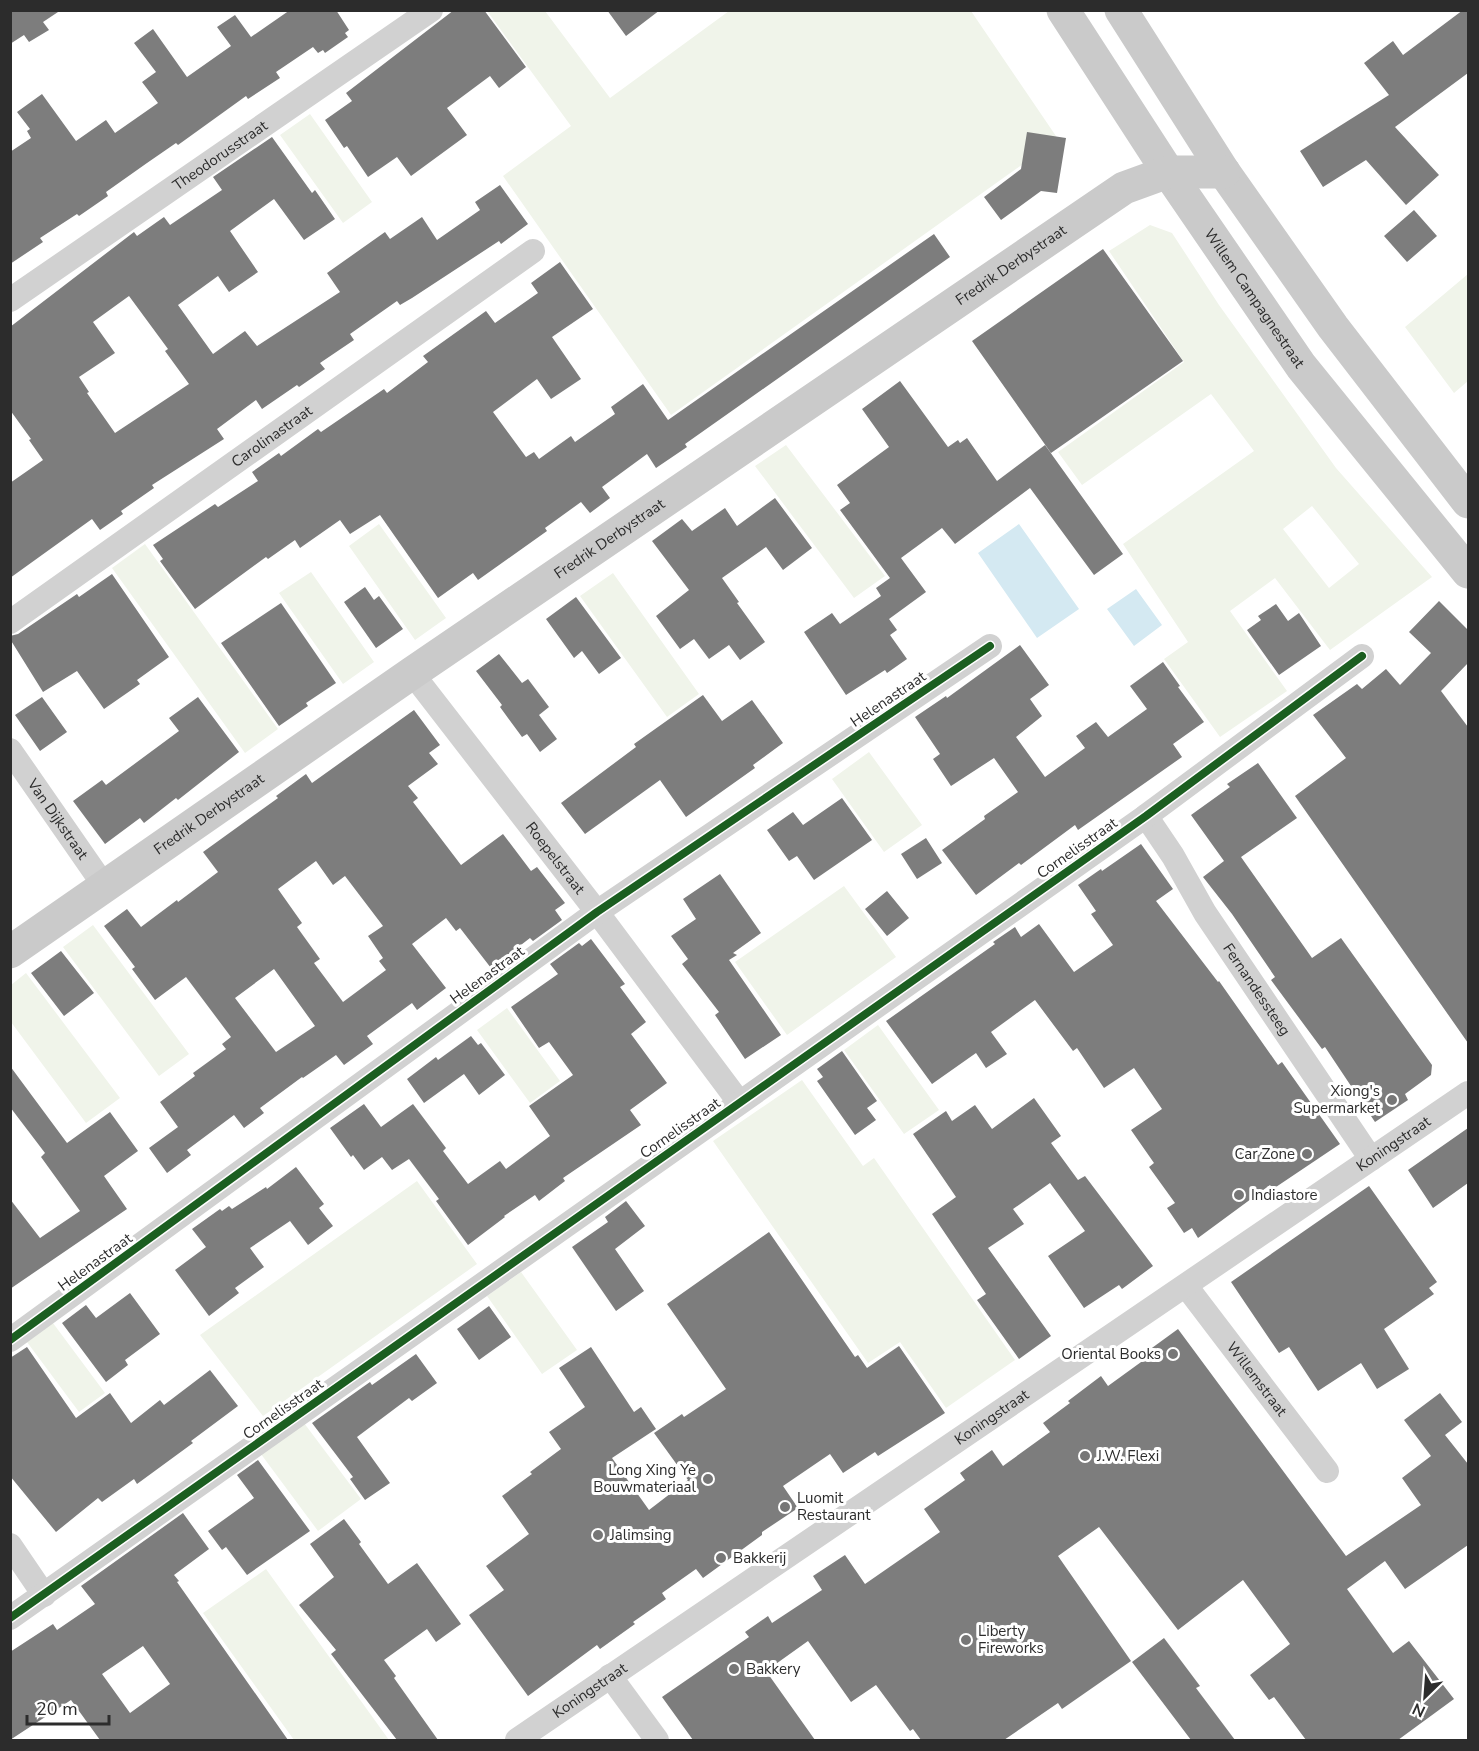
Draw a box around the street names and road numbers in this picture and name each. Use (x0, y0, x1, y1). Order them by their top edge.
street label: Theodorusstraat (169, 115, 272, 195)
street label: Fredrik Derbystraat (952, 220, 1071, 310)
street label: Willem Campagnestraat (1200, 224, 1310, 372)
street label: Carolinastraat (227, 400, 317, 472)
street label: Fredrik Derbystraat (550, 493, 669, 583)
street label: Helenastraat (846, 666, 930, 732)
street label: Fredrik Derbystraat (150, 768, 268, 859)
street label: Van Dijkstraat (22, 774, 93, 864)
street label: Cornelisstraat (1033, 812, 1122, 883)
street label: Roepelstraat (521, 818, 590, 899)
street label: Fernandessteeg (1218, 939, 1295, 1040)
street label: Helenastraat (446, 941, 529, 1009)
street label: Cornelisstraat (636, 1092, 725, 1163)
street label: Koningstraat (1352, 1111, 1435, 1176)
street label: Helenastraat (54, 1228, 137, 1296)
street label: Willemstraat (1222, 1338, 1292, 1421)
street label: Cornelisstraat (239, 1373, 328, 1444)
street label: Koningstraat (950, 1384, 1033, 1450)
street label: Koningstraat (549, 1658, 631, 1723)

